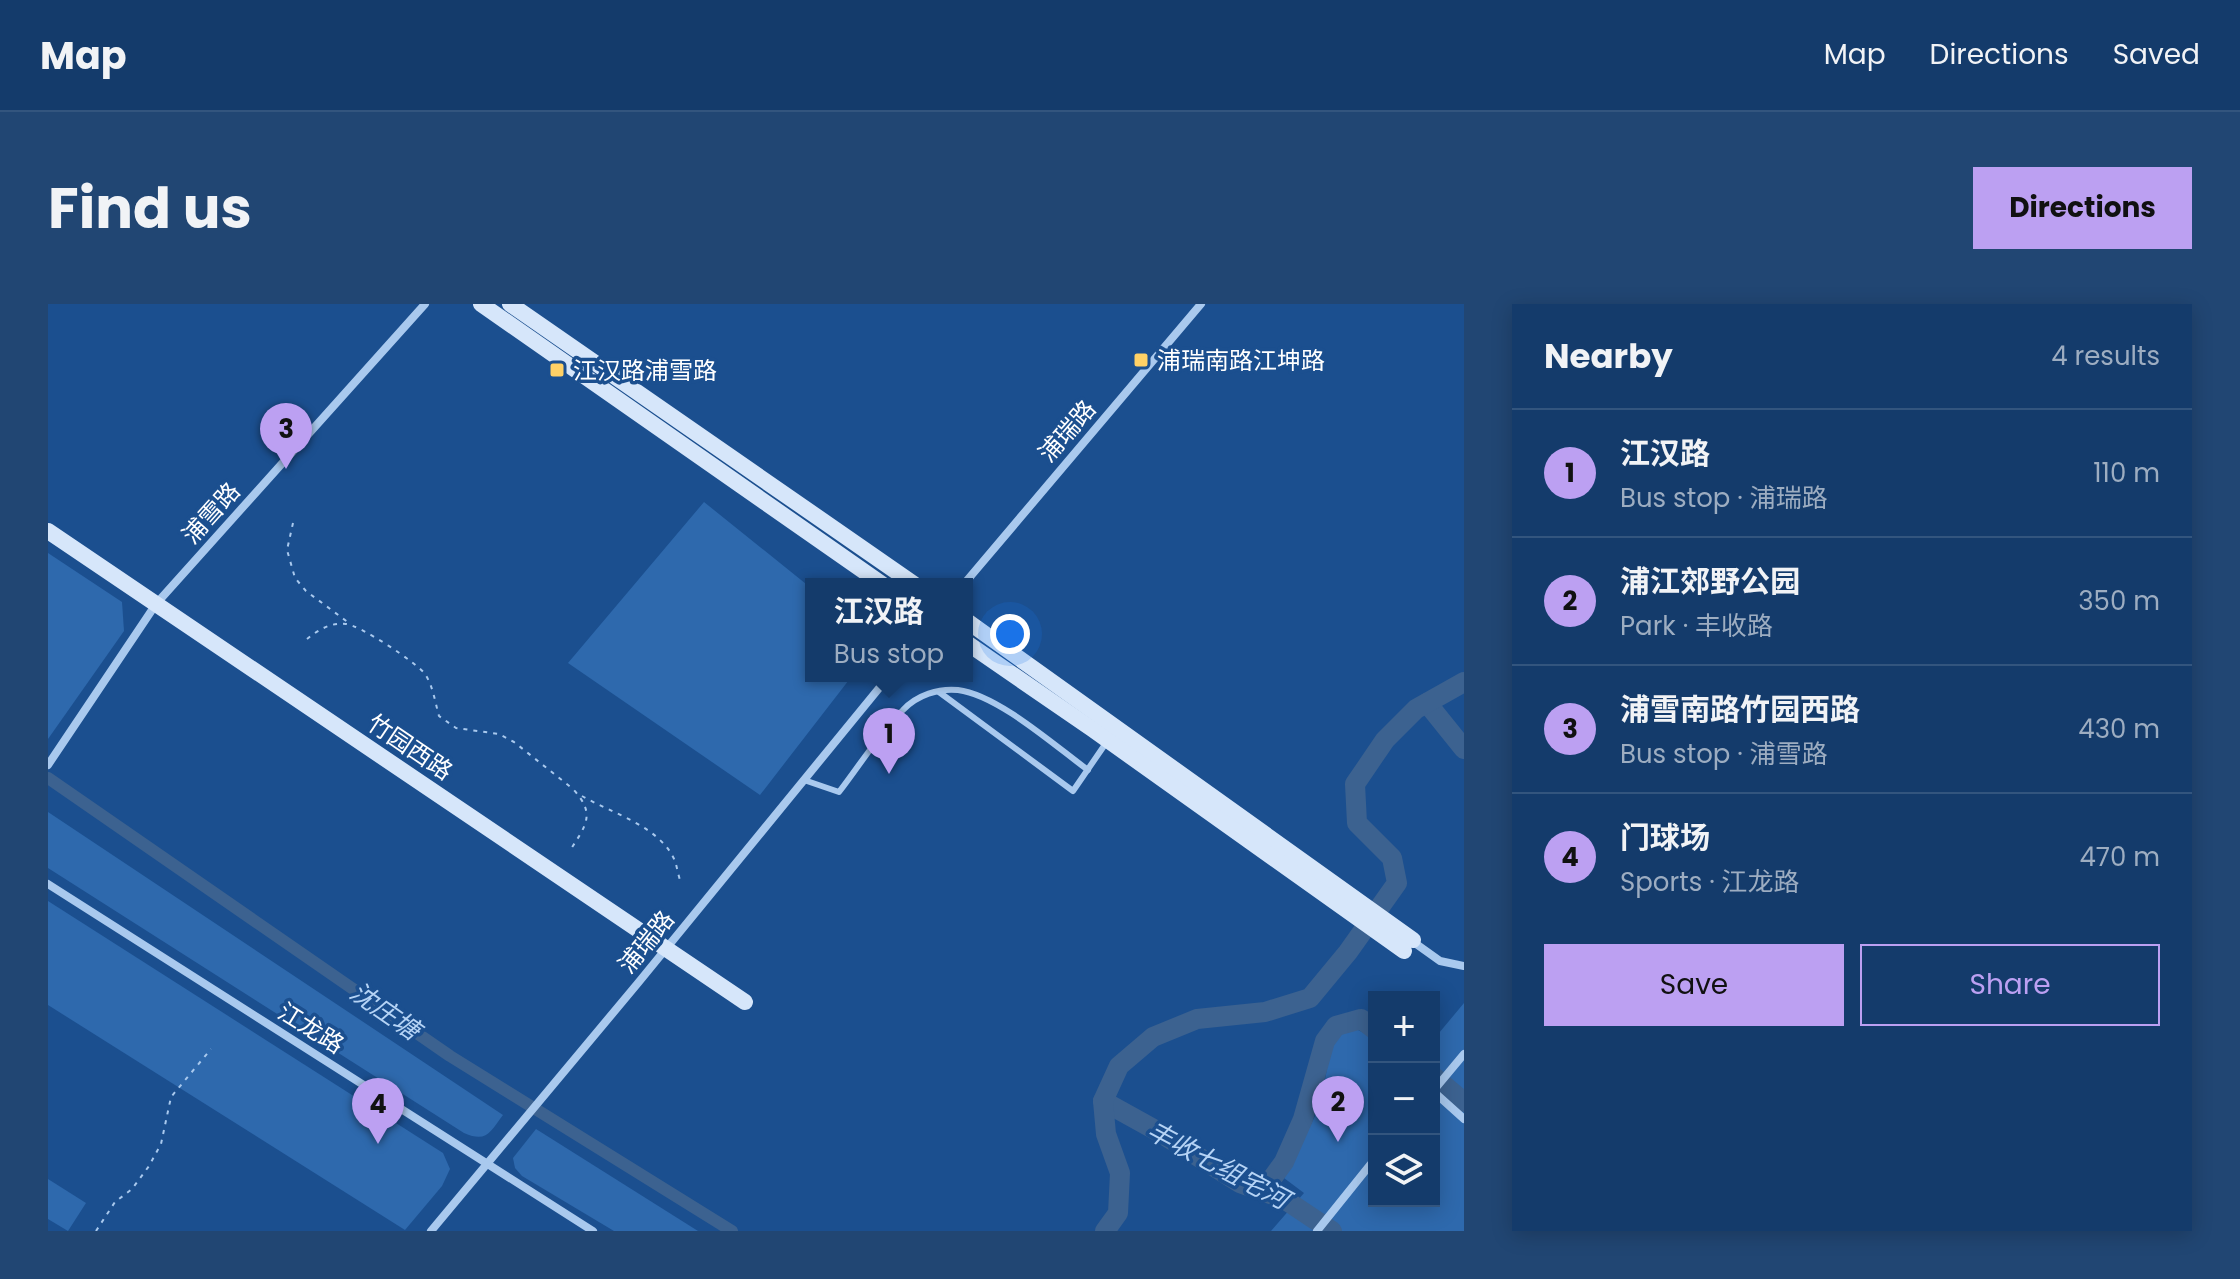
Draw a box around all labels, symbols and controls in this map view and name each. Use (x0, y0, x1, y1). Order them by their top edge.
text: Map (40, 29, 127, 82)
text: Map (1824, 35, 1886, 74)
text: Directions (1930, 35, 2069, 74)
text: Saved (2113, 35, 2200, 74)
button: Directions (1973, 167, 2192, 249)
text: Find us (48, 169, 252, 248)
text: Nearby (1544, 332, 1673, 380)
text: 4 results (2051, 338, 2160, 374)
place label: 浦瑞南路江坤路 (1157, 344, 1325, 377)
marker: 浦瑞南路江坤路 (1132, 351, 1150, 369)
place label: 江汉路浦雪路 (573, 354, 717, 387)
marker: 江汉路浦雪路 (548, 361, 566, 379)
street label: 浦瑞路 (1031, 393, 1103, 469)
pin: 3 (260, 403, 312, 469)
text: 江汉路 (1620, 432, 1710, 475)
text: 1 (1565, 455, 1575, 491)
text: 110 m (2093, 455, 2160, 491)
street label: 浦雪路 (175, 475, 247, 551)
text: Bus stop · 浦瑞路 (1620, 480, 1828, 516)
text: 浦江郊野公园 (1620, 560, 1800, 603)
popup (805, 578, 973, 682)
text: 2 (1563, 583, 1577, 619)
text: 350 m (2078, 583, 2160, 619)
text: 江汉路 (834, 590, 924, 633)
text: Park · 丰收路 (1620, 608, 1773, 644)
your location (990, 614, 1030, 654)
text: Bus stop (834, 636, 944, 672)
text: 浦雪南路竹园西路 (1620, 688, 1860, 731)
street label: 竹园西路 (361, 706, 459, 788)
pin: 1 (863, 708, 915, 774)
text: 3 (1562, 711, 1578, 747)
text: 430 m (2078, 711, 2160, 747)
text: Bus stop · 浦雪路 (1620, 736, 1828, 772)
text: 门球场 (1620, 816, 1710, 859)
text: 4 (1561, 839, 1579, 875)
text: 470 m (2079, 839, 2160, 875)
text: Sports · 江龙路 (1620, 864, 1800, 900)
street label: 浦瑞路 (611, 904, 681, 980)
button: Save (1544, 944, 1844, 1026)
button: Share (1860, 944, 2160, 1026)
water label: 沈庄塘 (343, 974, 431, 1050)
map controls (1368, 991, 1440, 1207)
button: + (1368, 991, 1440, 1063)
street label: 江龙路 (272, 995, 350, 1061)
button: − (1368, 1063, 1440, 1135)
pin: 2 (1312, 1076, 1364, 1142)
pin: 4 (352, 1078, 404, 1144)
water label: 丰收七组宅河 (1141, 1112, 1300, 1220)
button: layers (1368, 1135, 1440, 1207)

